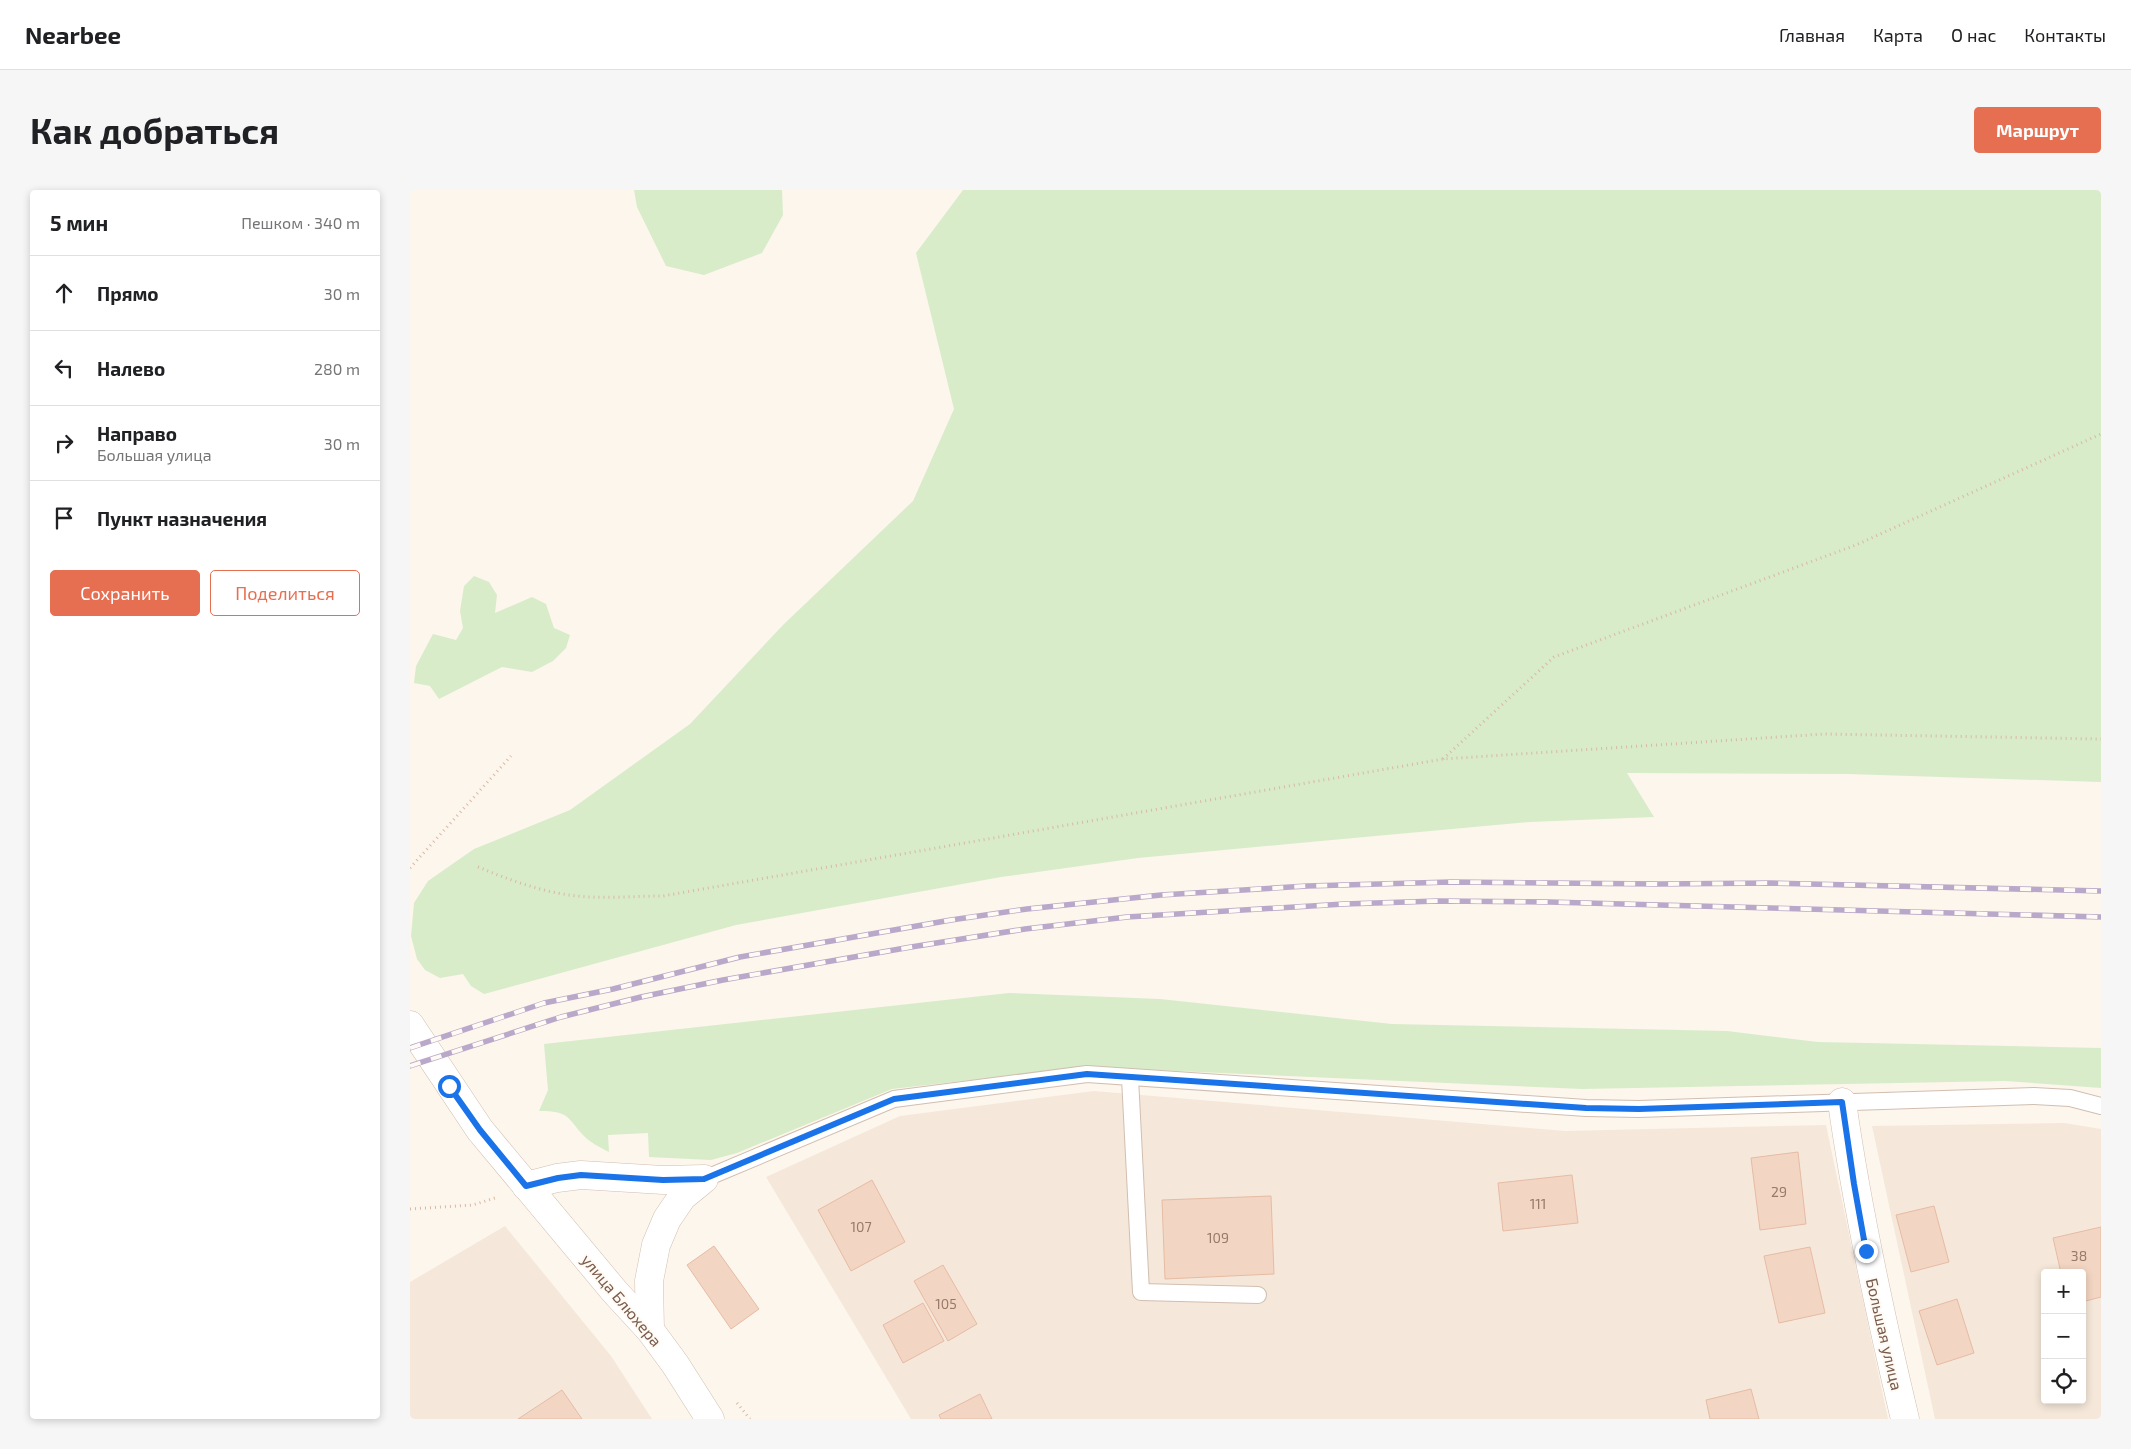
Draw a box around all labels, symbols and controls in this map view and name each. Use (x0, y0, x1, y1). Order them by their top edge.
text: Nearbee (25, 20, 121, 49)
text: Главная (1779, 24, 1845, 46)
text: Карта (1873, 24, 1923, 46)
text: О нас (1951, 24, 1996, 46)
text: Контакты (2024, 24, 2106, 46)
button: Маршрут (1974, 107, 2101, 153)
text: Как добраться (30, 109, 279, 151)
text: 5 мин (50, 210, 108, 235)
text: Пешком · 340 m (241, 213, 360, 232)
icon: ahead (50, 279, 78, 307)
text: Прямо (97, 282, 159, 305)
text: 30 m (324, 284, 360, 303)
icon: left (50, 354, 78, 382)
text: Налево (97, 357, 165, 380)
text: 280 m (314, 359, 360, 378)
text: Направо (97, 422, 177, 445)
icon: right (50, 429, 78, 457)
text: 30 m (324, 434, 360, 453)
text: Большая улица (97, 445, 212, 464)
icon: arrive (50, 504, 78, 532)
text: Пункт назначения (97, 507, 267, 530)
button: Сохранить (50, 570, 200, 616)
button: Поделиться (210, 570, 360, 616)
route start (438, 1075, 461, 1098)
house number: 29 (1771, 1183, 1787, 1200)
house number: 111 (1530, 1195, 1546, 1212)
house number: 107 (850, 1218, 872, 1235)
house number: 109 (1207, 1229, 1229, 1246)
route end (1855, 1240, 1878, 1263)
house number: 38 (2071, 1247, 2087, 1264)
street label: улица Блюхера (577, 1250, 666, 1351)
map controls (2041, 1269, 2086, 1404)
button: + (2041, 1269, 2086, 1314)
street label: Большая улица (1862, 1276, 1907, 1392)
house number: 105 (935, 1295, 957, 1312)
button: − (2041, 1314, 2086, 1359)
button: locate (2041, 1359, 2086, 1404)

